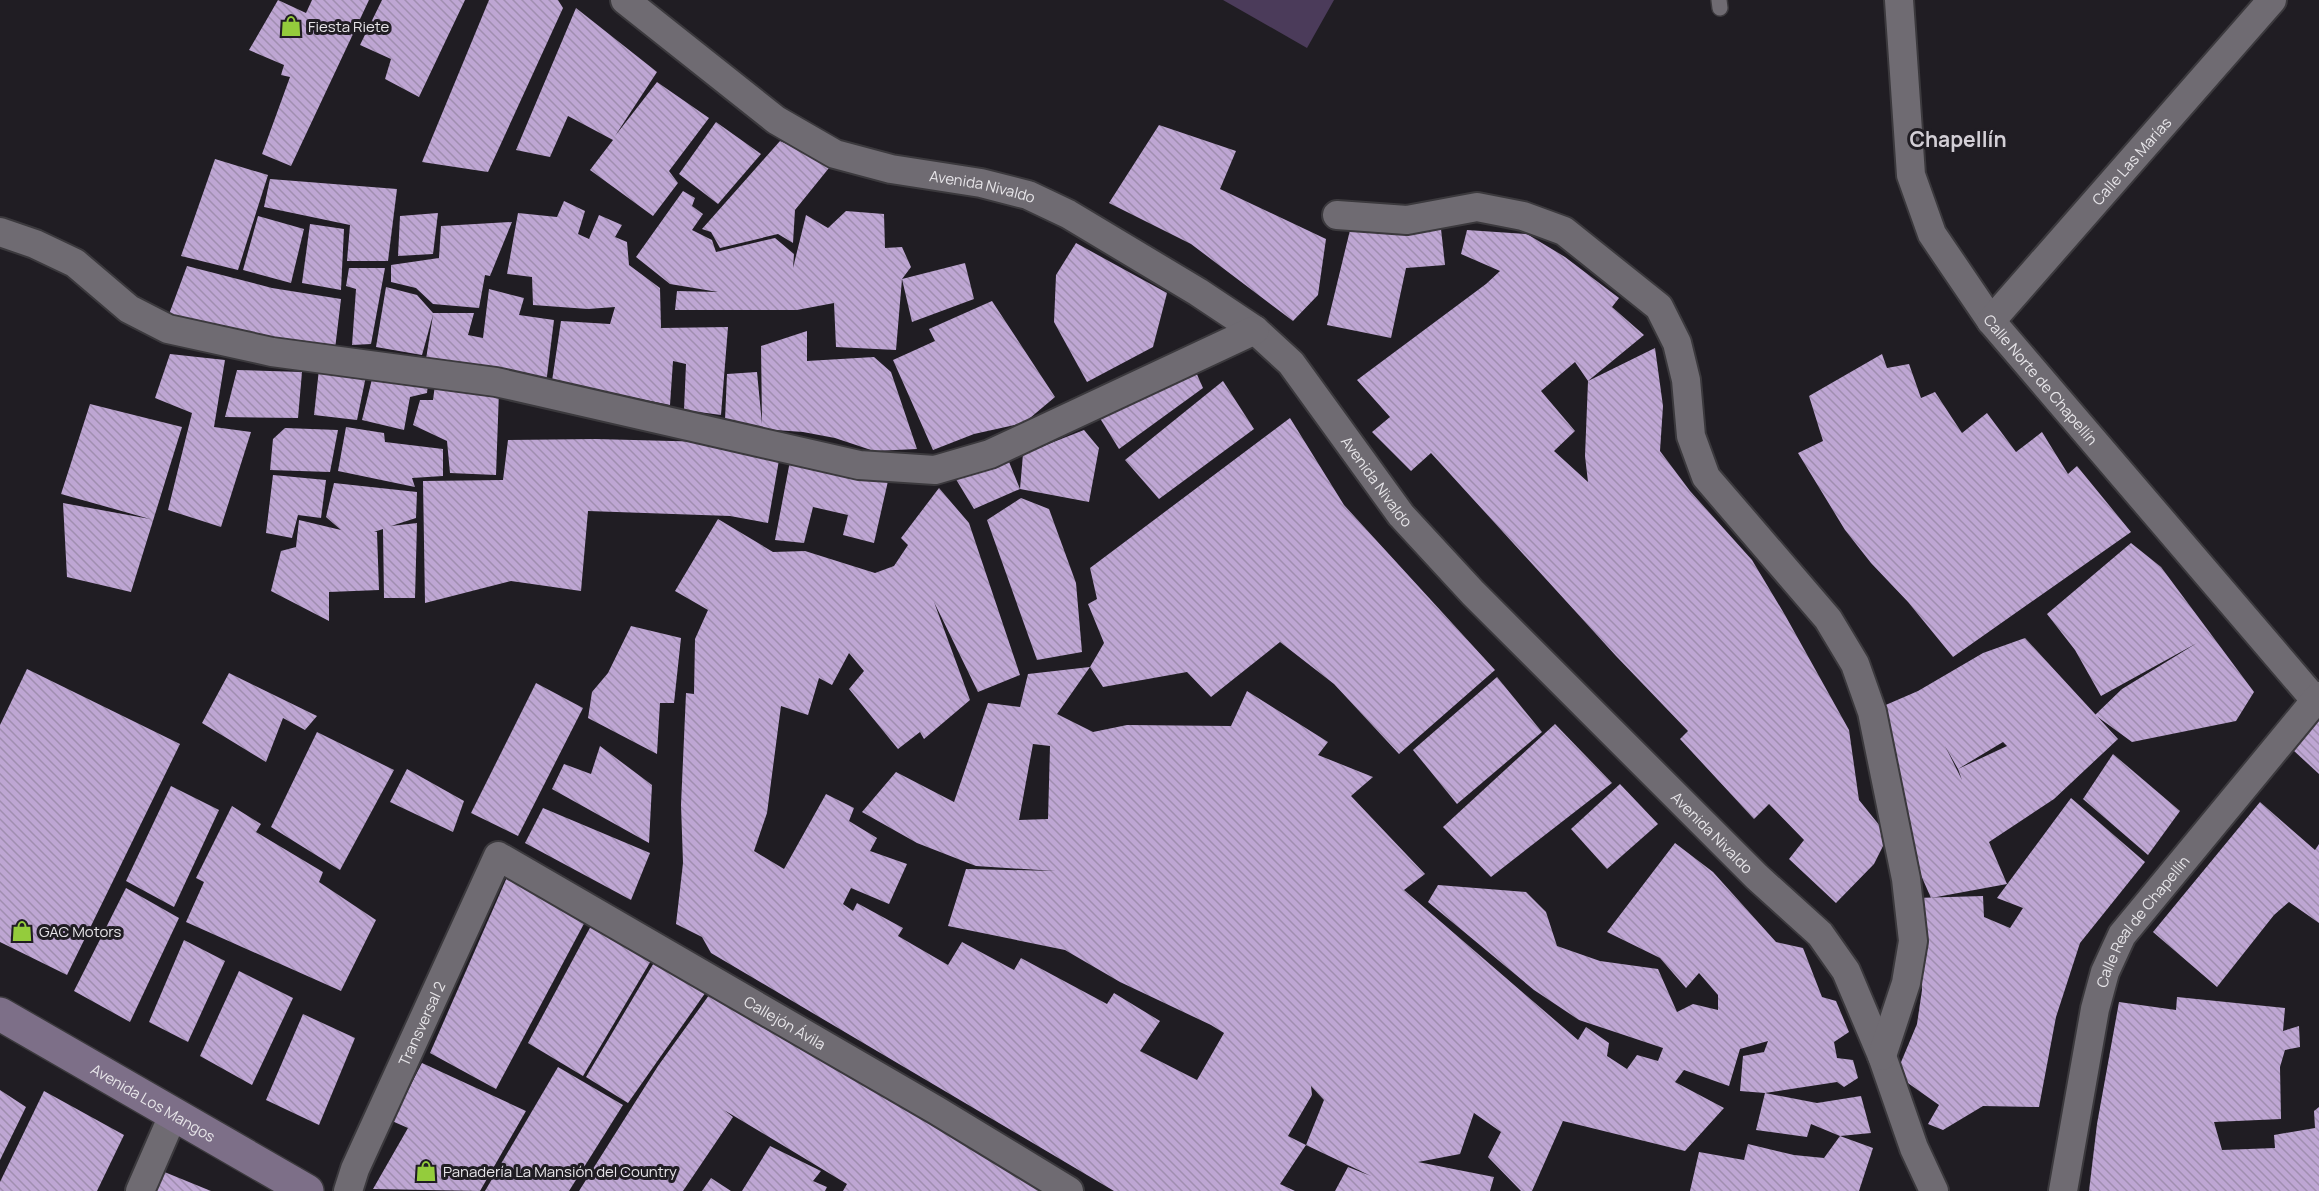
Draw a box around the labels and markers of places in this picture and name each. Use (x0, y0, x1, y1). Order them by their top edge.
shop icon: Fiesta Riete (279, 14, 303, 38)
place label: Fiesta Riete (308, 16, 389, 37)
shop icon: GAC Motors (10, 919, 34, 943)
place label: GAC Motors (39, 921, 121, 942)
shop icon: Panadería La Mansión del Country (414, 1159, 438, 1183)
place label: Panadería La Mansión del Country (443, 1161, 677, 1182)

